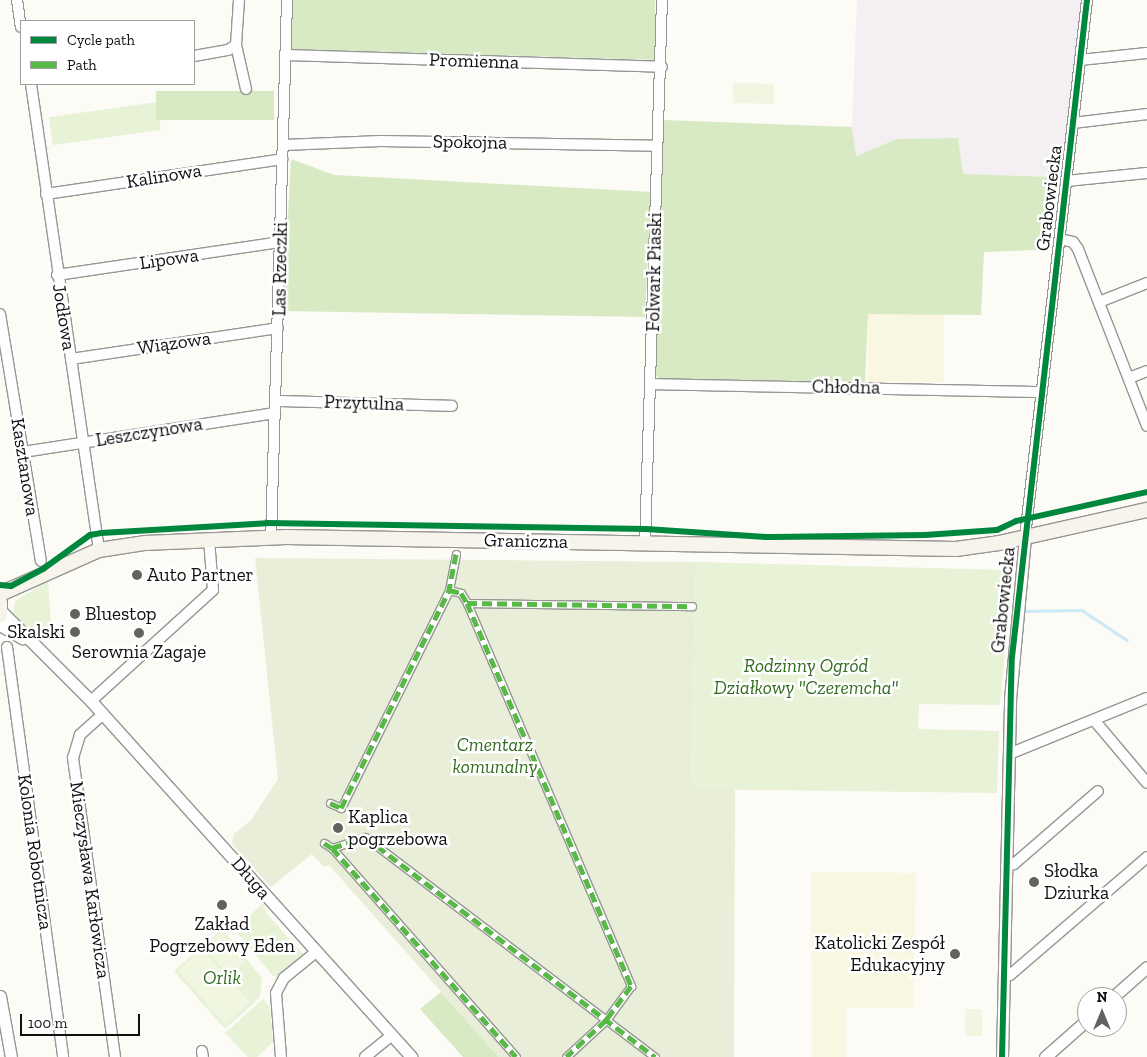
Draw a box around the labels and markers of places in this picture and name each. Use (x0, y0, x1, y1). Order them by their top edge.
place label: Auto Partner (147, 564, 254, 586)
marker: Auto Partner (131, 569, 143, 581)
place label: Bluestop (85, 603, 157, 625)
marker: Bluestop (69, 608, 81, 620)
place label: Skalski (7, 621, 65, 643)
marker: Skalski (69, 626, 81, 638)
marker: Serownia Zagaje (133, 627, 145, 639)
place label: Serownia Zagaje (72, 641, 206, 663)
place label: Kaplica pogrzebowa (348, 806, 448, 850)
marker: Kaplica pogrzebowa (332, 822, 344, 834)
place label: Słodka Dziurka (1044, 860, 1109, 904)
marker: Słodka Dziurka (1028, 876, 1040, 888)
marker: Zakład Pogrzebowy Eden (216, 899, 228, 911)
place label: Zakład Pogrzebowy Eden (149, 913, 295, 957)
place label: Katolicki Zespół Edukacyjny (815, 932, 945, 976)
marker: Katolicki Zespół Edukacyjny (949, 948, 961, 960)

